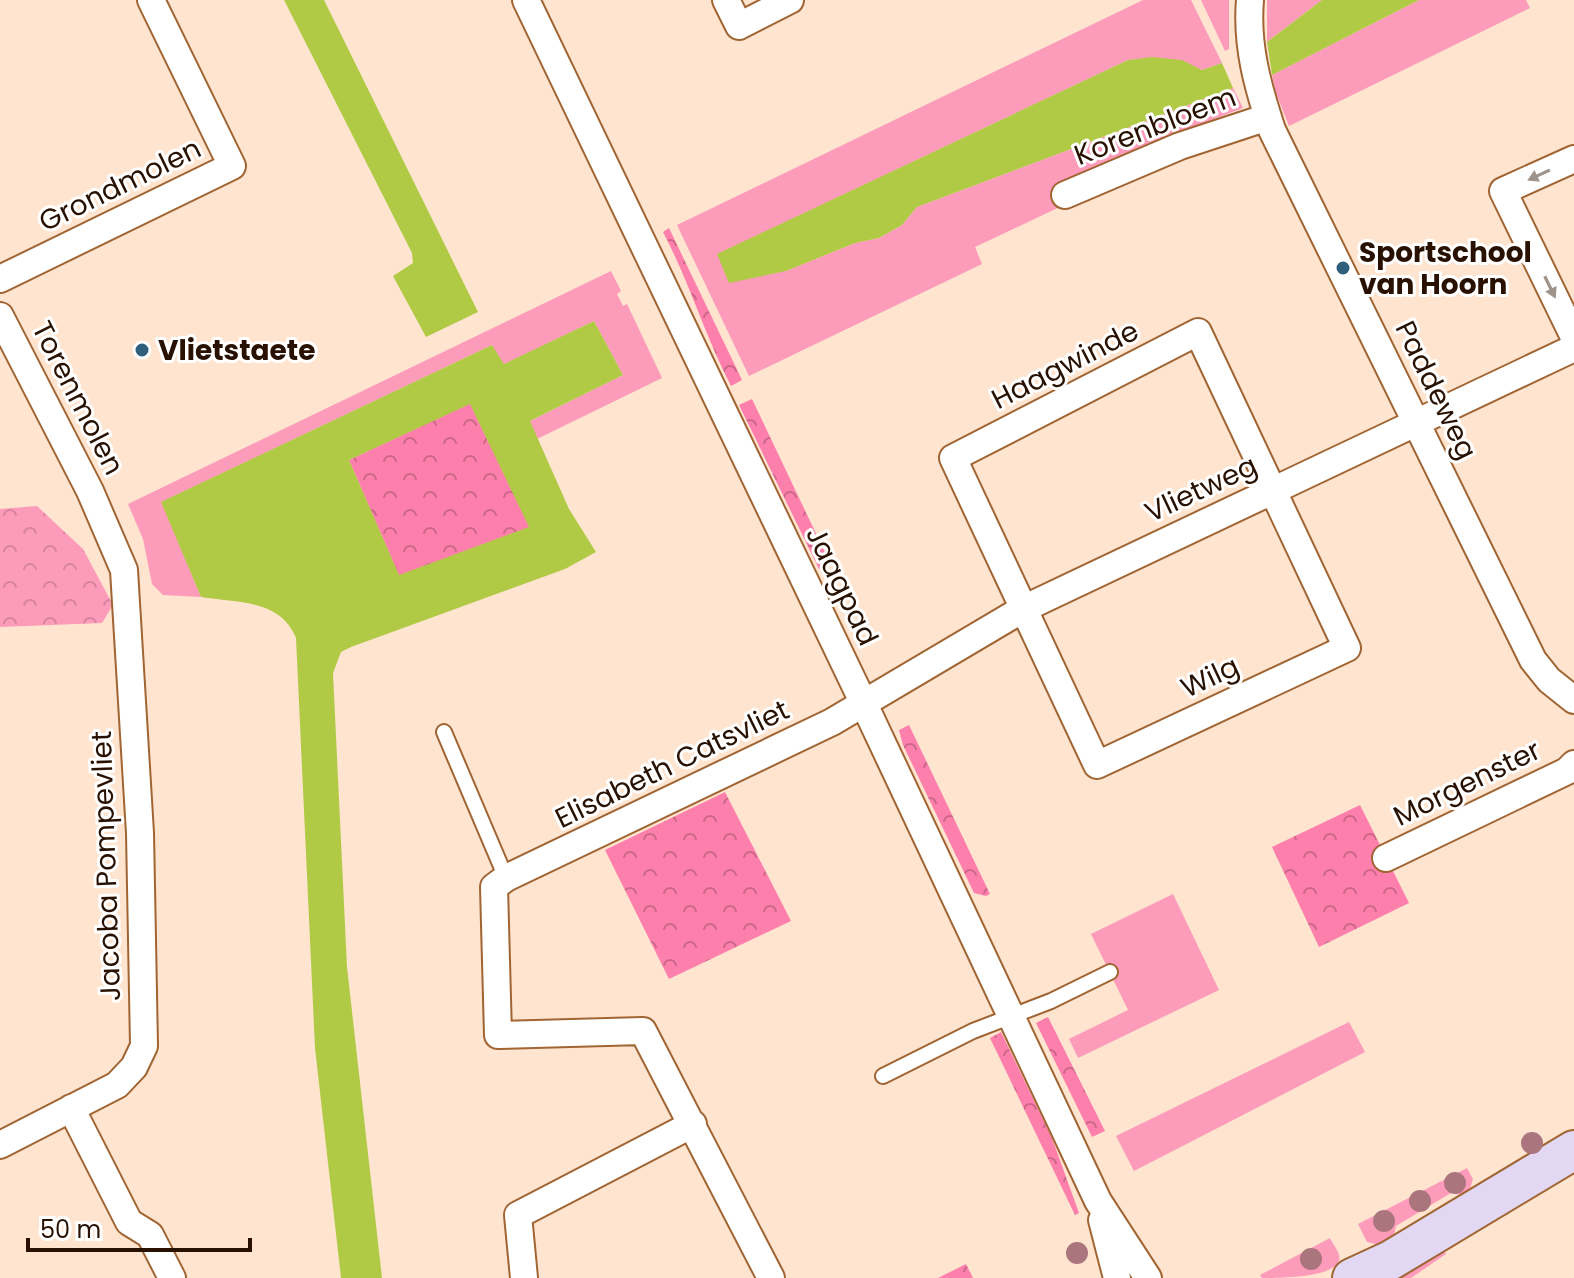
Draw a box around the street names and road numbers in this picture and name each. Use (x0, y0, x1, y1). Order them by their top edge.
street label: Korenbloem (1068, 77, 1242, 175)
street label: Grondmolen (32, 129, 208, 241)
street label: Haagwinde (985, 311, 1145, 419)
street label: Torenmolen (23, 314, 133, 482)
street label: Paddeweg (1386, 314, 1486, 466)
street label: Vlietweg (1139, 446, 1263, 532)
street label: Jaagpad (796, 520, 888, 652)
street label: Wilg (1175, 647, 1245, 707)
street label: Elisabeth Catsvliet (548, 690, 796, 838)
street label: Jacoba Pompevliet (82, 730, 130, 1002)
street label: Morgenster (1387, 731, 1547, 835)

